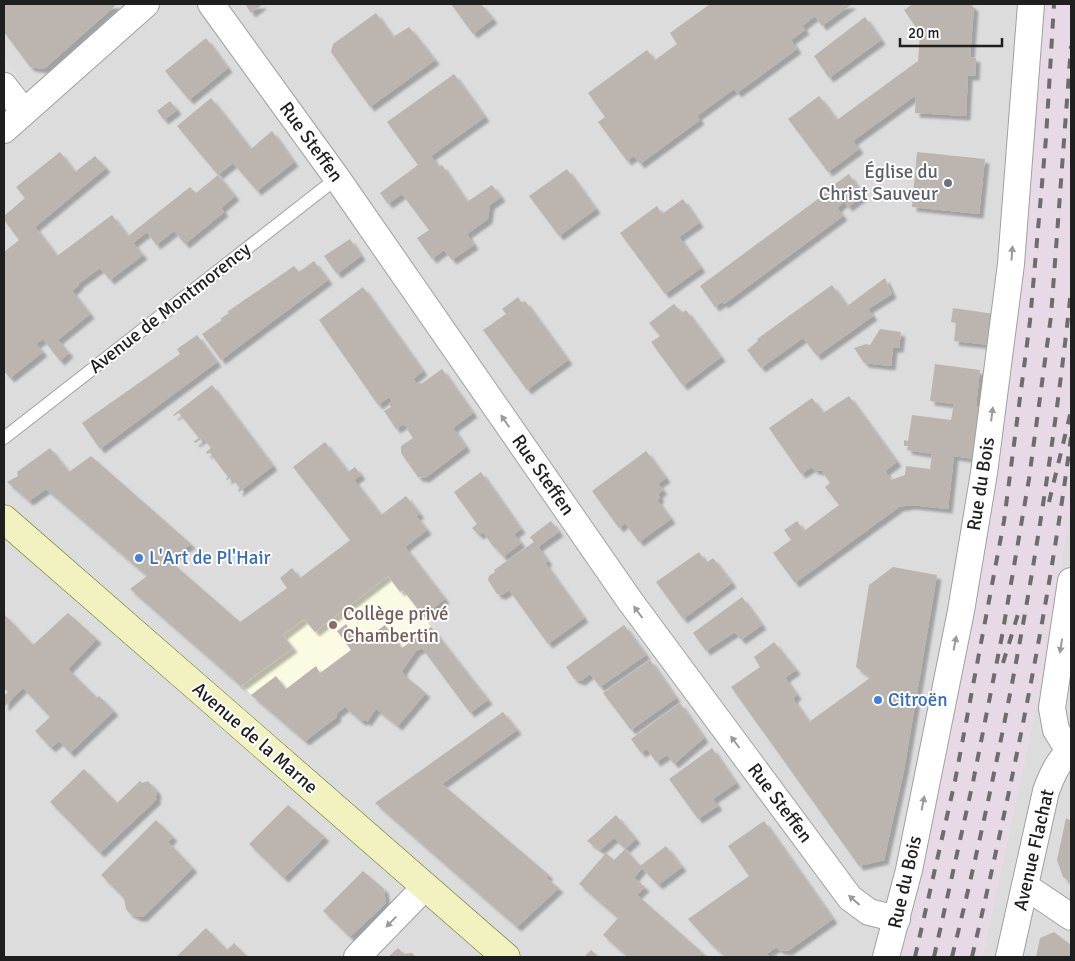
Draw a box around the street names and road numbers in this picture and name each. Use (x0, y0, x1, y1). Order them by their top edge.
street label: Rue Steffen (274, 97, 348, 187)
street label: Avenue de Montmorency (84, 237, 256, 379)
street label: Rue Steffen (506, 430, 580, 520)
street label: Rue du Bois (962, 435, 1000, 533)
street label: Avenue de la Marne (187, 677, 323, 799)
street label: Rue Steffen (742, 758, 818, 848)
street label: Avenue Flachat (1008, 787, 1060, 913)
street label: Rue du Bois (883, 833, 927, 931)

